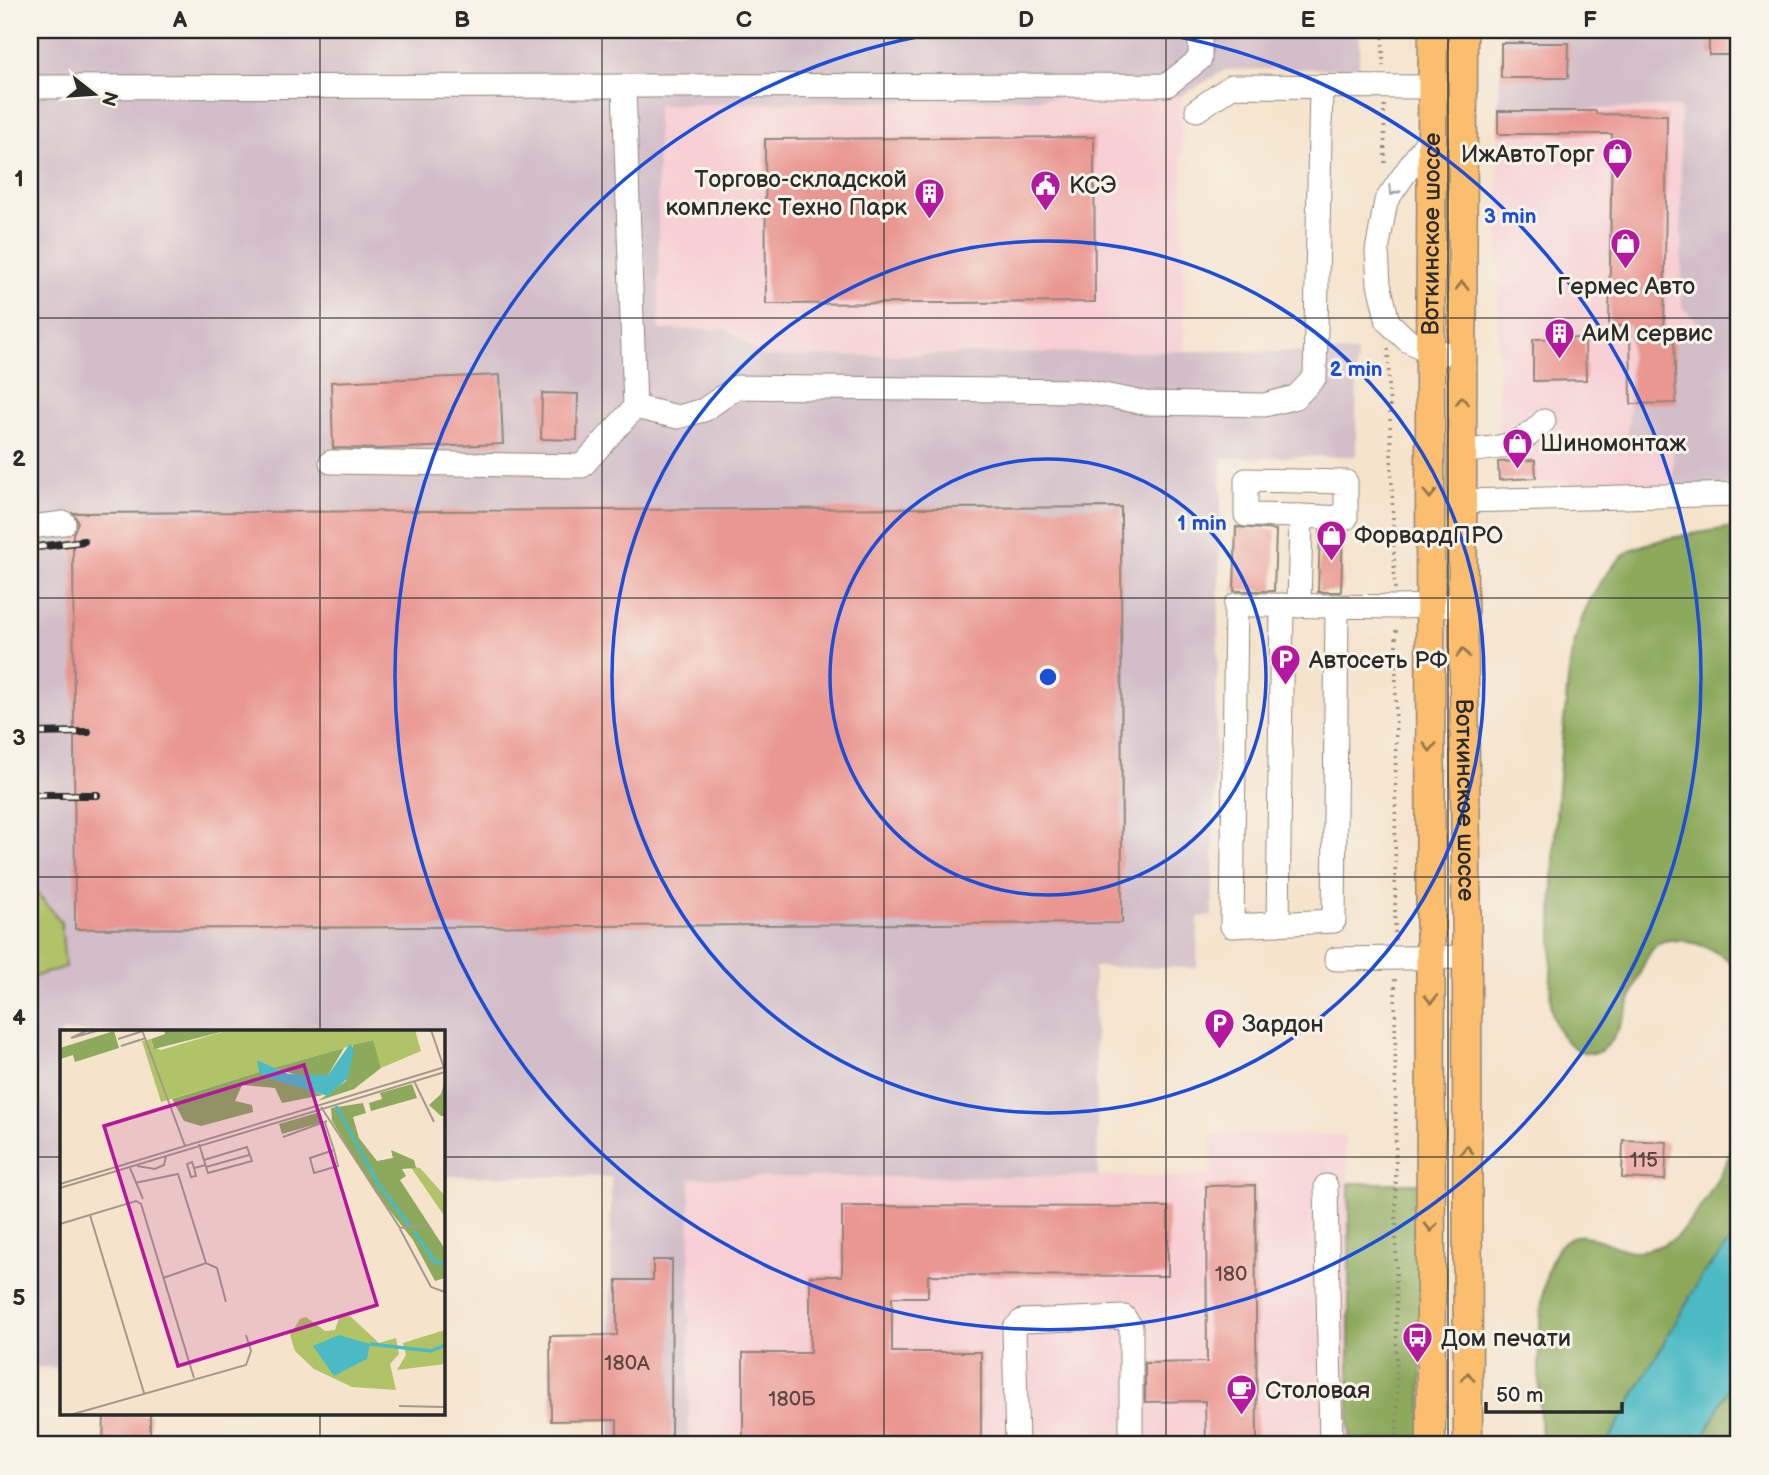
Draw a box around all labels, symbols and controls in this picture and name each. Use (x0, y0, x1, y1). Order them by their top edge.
text: A (172, 6, 188, 34)
text: B (454, 6, 470, 34)
text: C (736, 6, 752, 34)
text: D (1018, 6, 1034, 34)
text: E (1301, 6, 1316, 34)
text: F (1583, 6, 1597, 34)
north arrow (60, 60, 130, 130)
text: N (96, 88, 122, 109)
street label: Воткинское шоссе (1416, 132, 1447, 336)
shop icon: ИжАвтоТорг (1601, 137, 1635, 181)
place label: ИжАвтоТорг (1461, 140, 1595, 169)
text: 1 (14, 165, 24, 193)
place label: Торгово-складской комплекс Техно Парк (666, 165, 907, 222)
public building icon: КСЭ (1029, 168, 1063, 212)
place label: КСЭ (1069, 171, 1117, 200)
building icon: Торгово-складской комплекс Техно Парк (913, 176, 947, 220)
one-way arrow (1389, 183, 1401, 196)
text: 3 min (1484, 204, 1536, 229)
shop icon: Гермес Авто (1609, 227, 1643, 271)
place label: Гермес Авто (1557, 272, 1695, 301)
one-way arrow (1454, 280, 1470, 290)
building icon: АиМ сервис (1542, 316, 1576, 360)
place label: АиМ сервис (1581, 319, 1713, 348)
text: 2 min (1329, 357, 1383, 382)
one-way arrow (1454, 395, 1470, 405)
shop icon: Шиномонтаж (1500, 426, 1534, 470)
place label: Шиномонтаж (1540, 429, 1687, 458)
text: 2 (12, 445, 26, 473)
one-way arrow (1422, 489, 1438, 499)
text: 1 min (1177, 511, 1227, 536)
shop icon: ФорвардПРО (1314, 518, 1348, 562)
place label: ФорвардПРО (1354, 521, 1503, 550)
parking icon: Автосеть РФ (1269, 643, 1303, 687)
place label: Автосеть РФ (1308, 646, 1448, 675)
one-way arrow (1455, 647, 1471, 657)
centre of rings (1036, 665, 1060, 689)
street label: Воткинское шоссе (1449, 698, 1480, 902)
text: 3 (12, 724, 26, 752)
one-way arrow (1422, 743, 1438, 753)
one-way arrow (1423, 995, 1439, 1005)
text: 4 (12, 1004, 26, 1032)
parking icon: Зардон (1202, 1007, 1236, 1051)
place label: Зардон (1242, 1010, 1324, 1039)
inset map (60, 1030, 444, 1416)
one-way arrow (1459, 1144, 1475, 1154)
house number: 115 (1630, 1148, 1658, 1173)
one-way arrow (1423, 1222, 1439, 1233)
house number: 180 (1215, 1262, 1247, 1287)
text: 5 (12, 1284, 26, 1312)
bus stop icon: Дом печати (1401, 1321, 1435, 1365)
place label: Дом печати (1441, 1324, 1571, 1353)
house number: 180А (604, 1351, 650, 1376)
scale bar (1486, 1370, 1622, 1414)
one-way arrow (1460, 1371, 1476, 1382)
cafe icon: Столовая (1225, 1373, 1259, 1417)
place label: Столовая (1265, 1376, 1370, 1405)
text: 50 m (1496, 1383, 1543, 1408)
house number: 180Б (768, 1387, 816, 1412)

